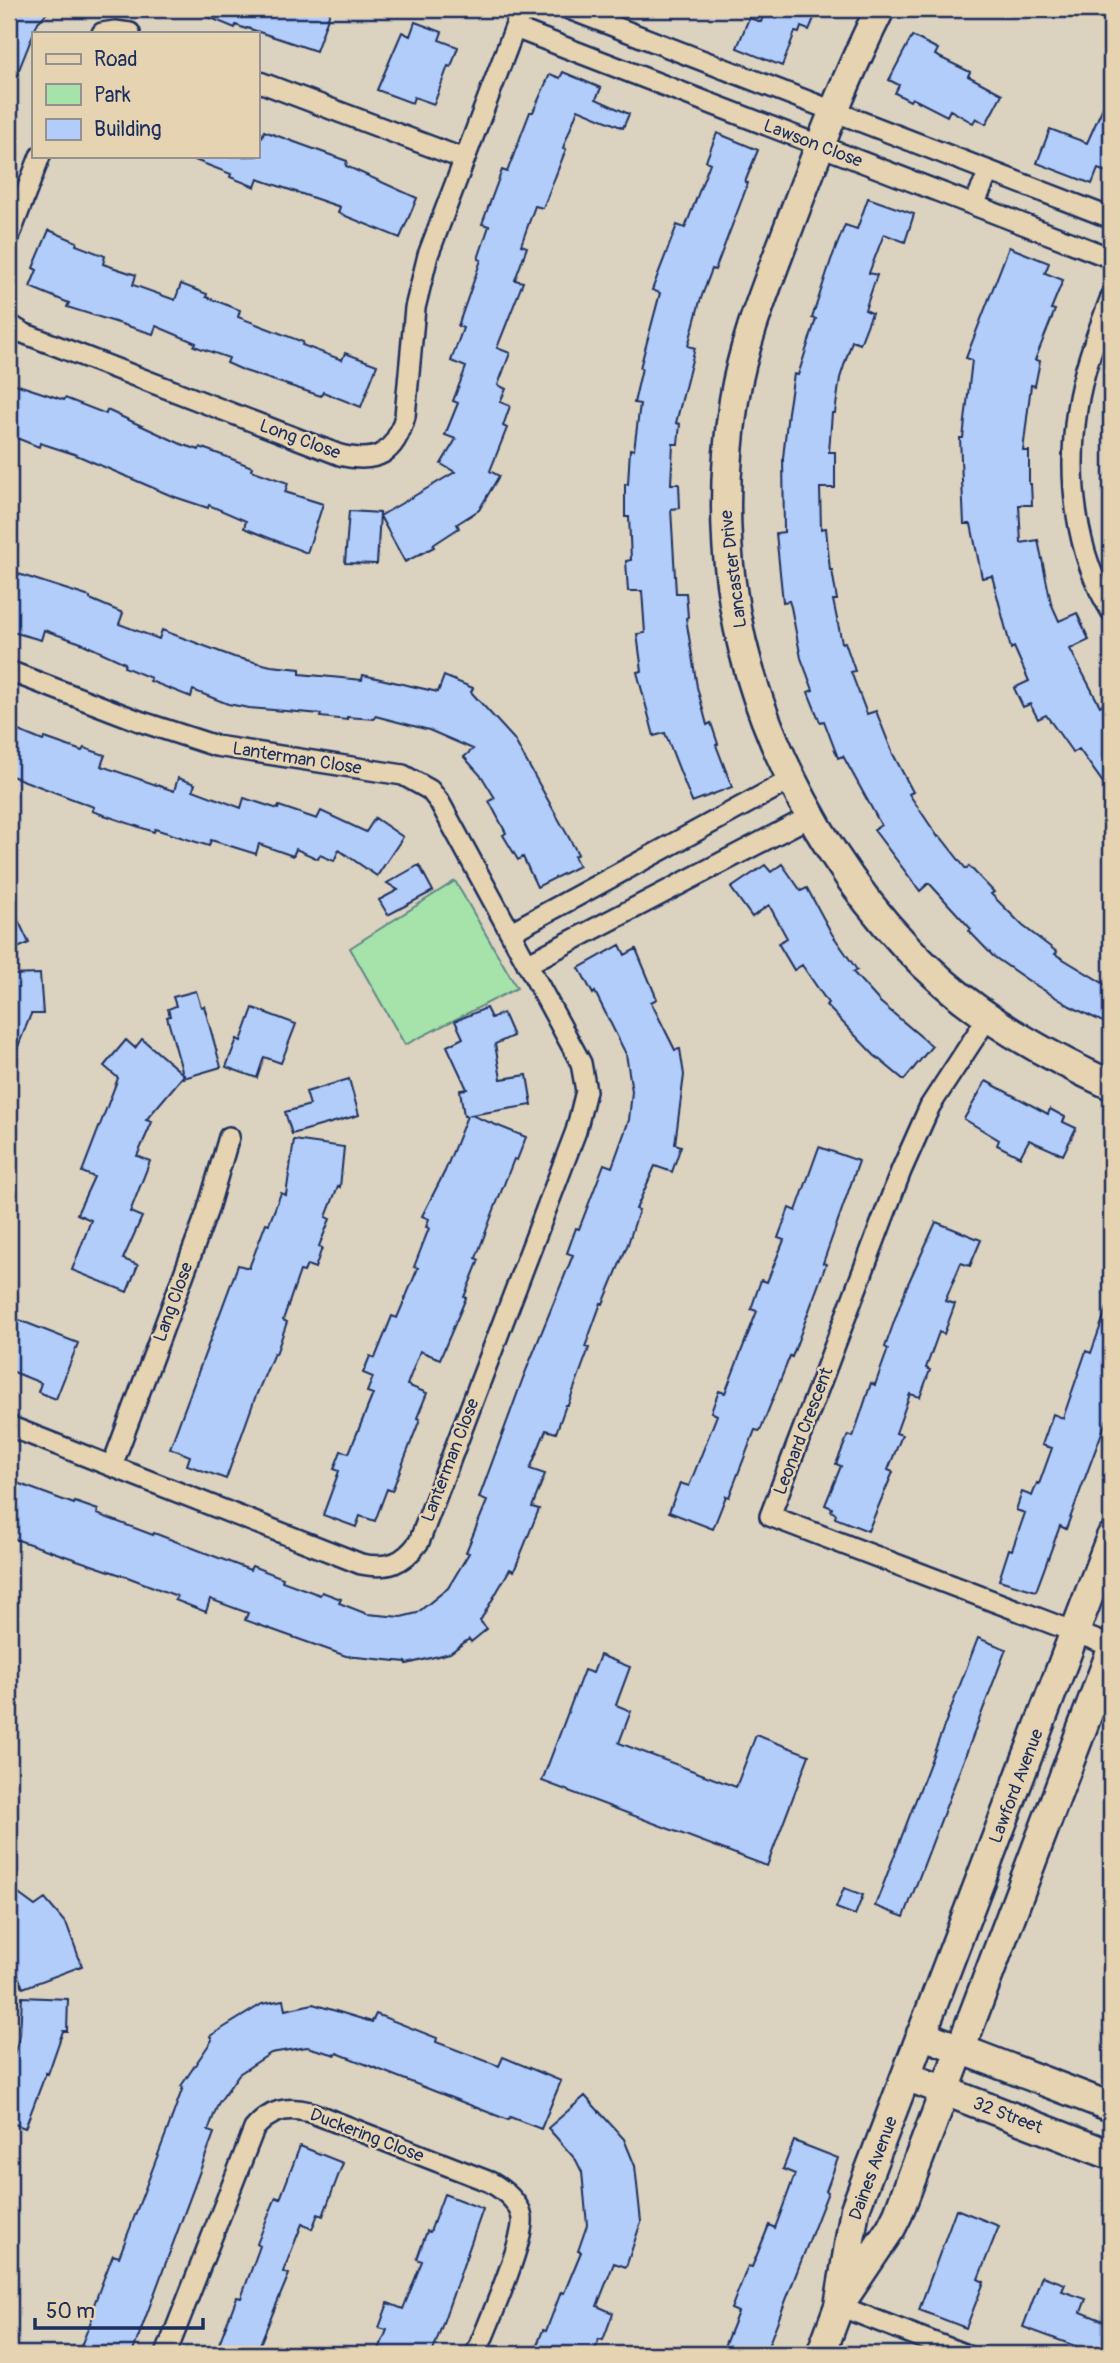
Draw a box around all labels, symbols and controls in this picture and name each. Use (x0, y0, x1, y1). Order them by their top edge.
legend (32, 32, 259, 158)
text: Road (94, 46, 138, 73)
text: Park (94, 82, 131, 109)
street label: Lawson Close (760, 114, 866, 173)
text: Building (94, 116, 161, 143)
street label: Long Close (256, 414, 344, 465)
street label: Lancaster Drive (715, 509, 752, 629)
street label: Lanterman Close (231, 737, 363, 780)
street label: Lang Close (148, 1259, 199, 1345)
street label: Leonard Crescent (769, 1363, 839, 1498)
street label: Lanterman Close (416, 1395, 485, 1525)
street label: Lawford Avenue (984, 1726, 1049, 1847)
street label: 32 Street (970, 2092, 1047, 2140)
street label: Duckering Close (307, 2103, 427, 2168)
street label: Daines Avenue (844, 2113, 903, 2223)
scale bar (35, 2286, 203, 2330)
text: 50 m (46, 2298, 95, 2325)

